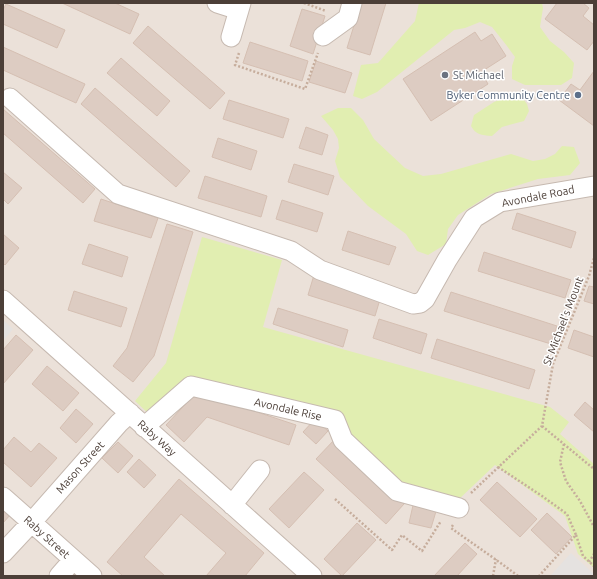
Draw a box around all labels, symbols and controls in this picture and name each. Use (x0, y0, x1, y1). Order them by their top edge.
place label: St Michael (453, 69, 504, 81)
marker: St Michael (440, 70, 450, 80)
place label: Byker Community Centre (446, 89, 570, 101)
marker: Byker Community Centre (573, 90, 583, 100)
street label: Avondale Road (501, 183, 575, 209)
street label: St Michael's Mount (541, 274, 586, 367)
street label: Avondale Rise (253, 395, 323, 423)
street label: Raby Way (135, 418, 179, 459)
street label: Mason Street (53, 438, 107, 496)
street label: Raby Street (22, 513, 73, 561)

